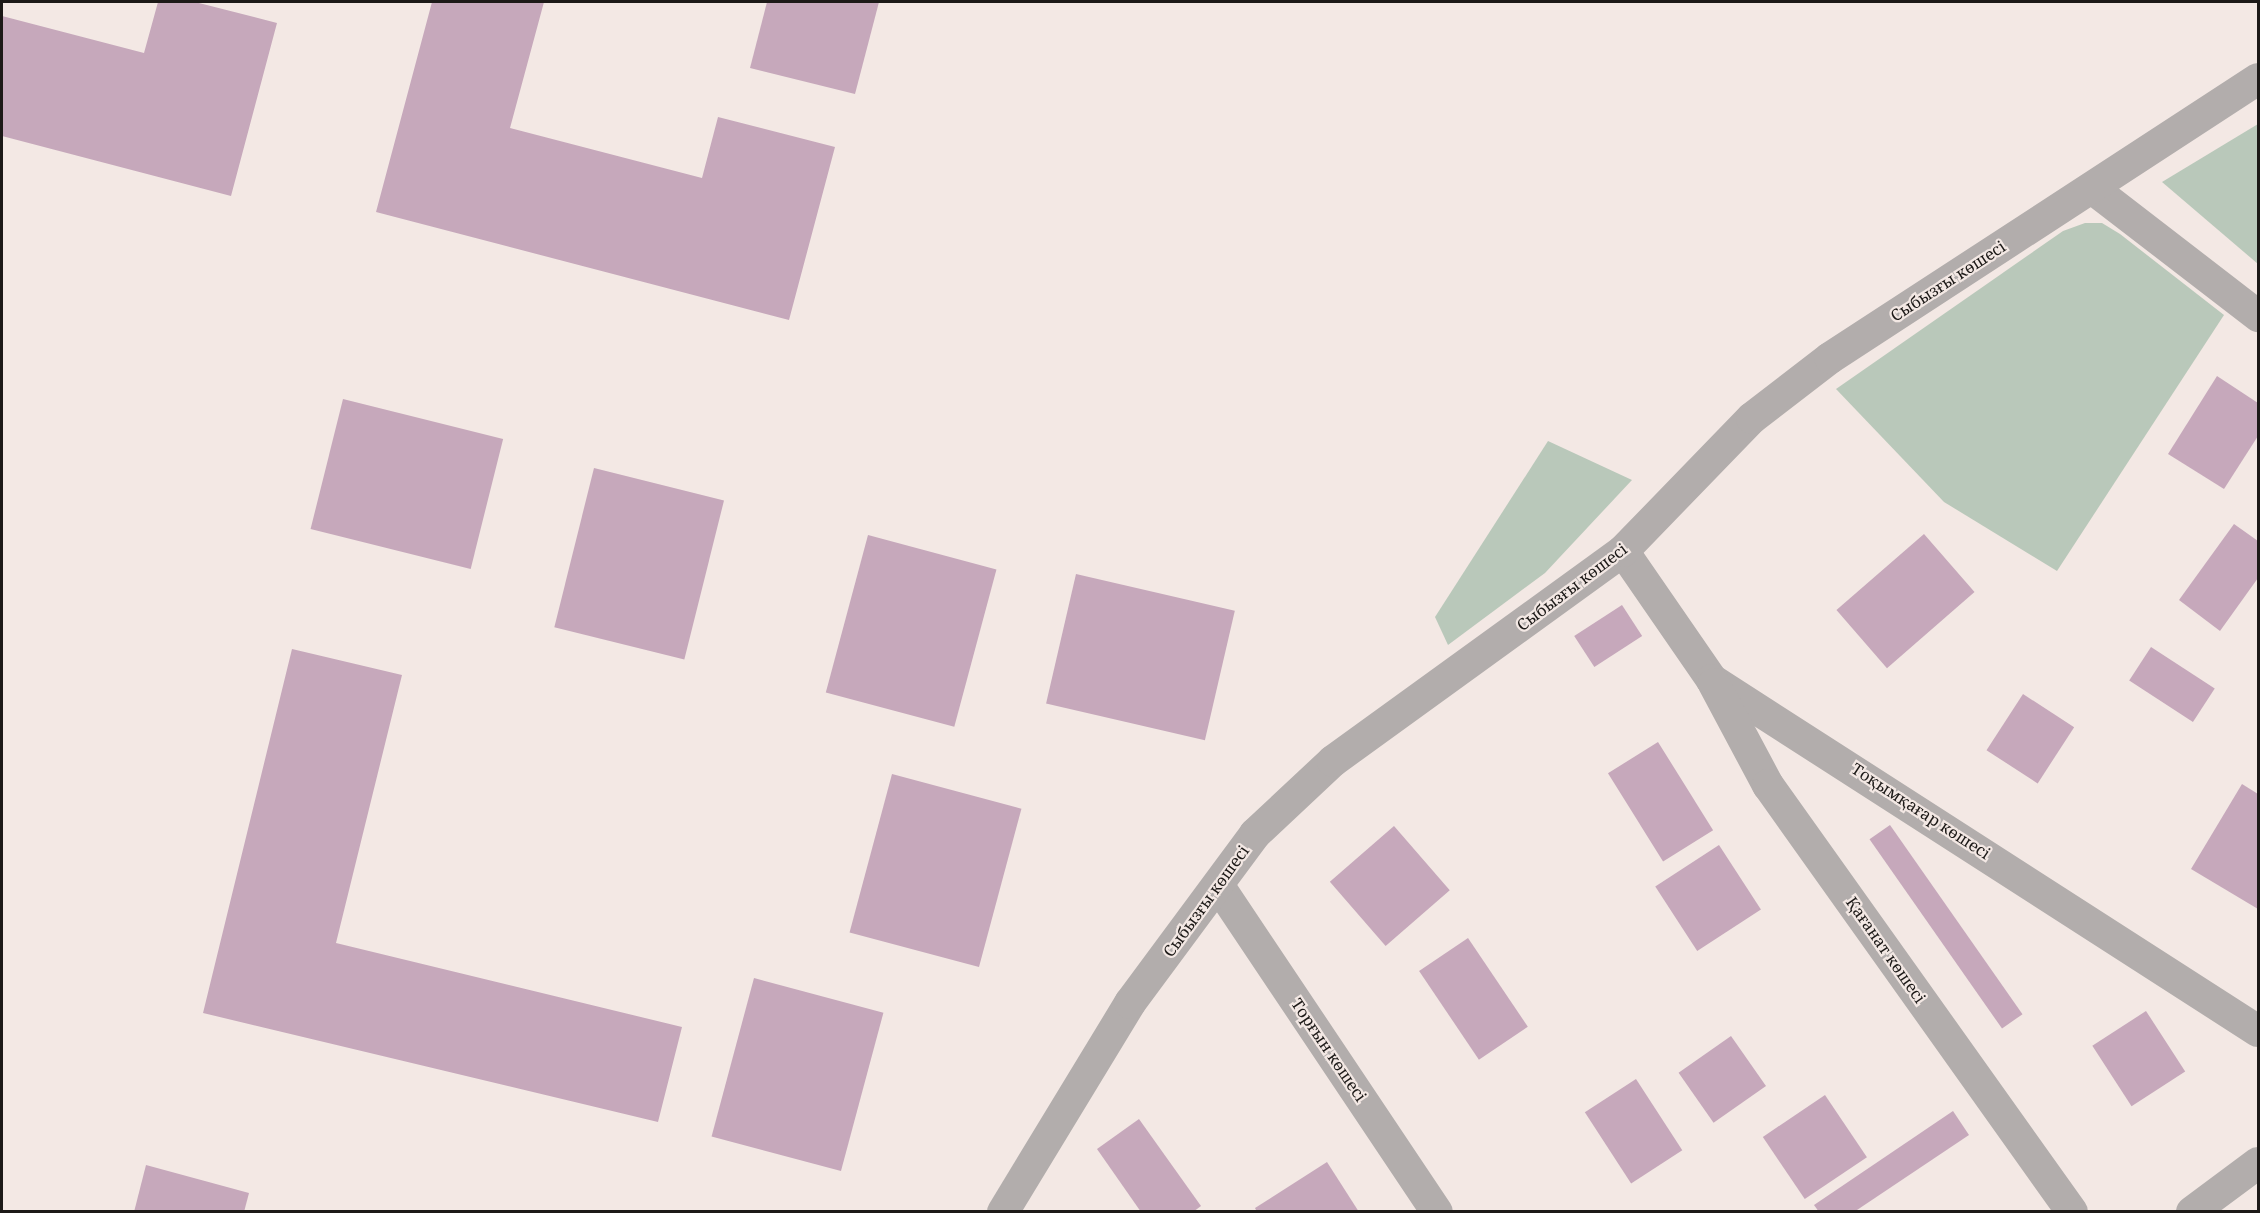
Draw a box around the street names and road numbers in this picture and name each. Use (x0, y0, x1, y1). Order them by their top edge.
street label: Сыбызғы көшесі (1887, 237, 2009, 325)
street label: Сыбызғы көшесі (1513, 539, 1631, 635)
street label: Тоқымқағар көшесі (1848, 759, 1994, 863)
street label: Сыбызғы көшесі (1159, 841, 1253, 961)
street label: Қағанат көшесі (1842, 893, 1930, 1007)
street label: Торғын көшесі (1287, 995, 1371, 1105)

